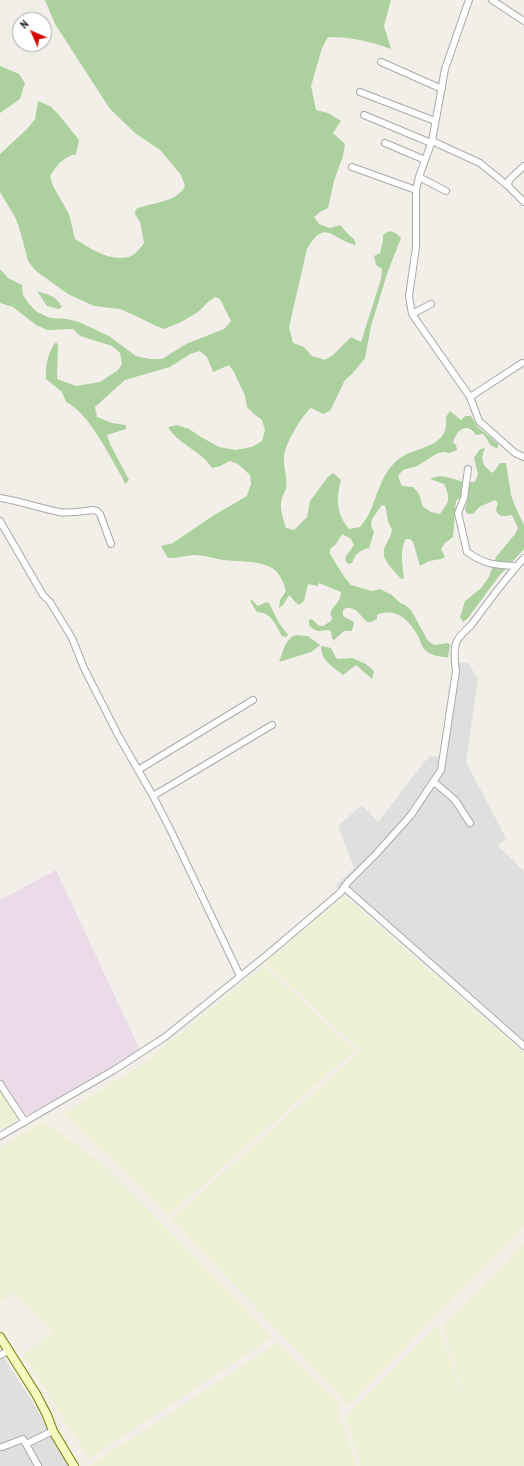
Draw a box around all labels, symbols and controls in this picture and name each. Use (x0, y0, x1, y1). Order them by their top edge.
north arrow (12, 12, 52, 52)
text: N (17, 17, 31, 31)

